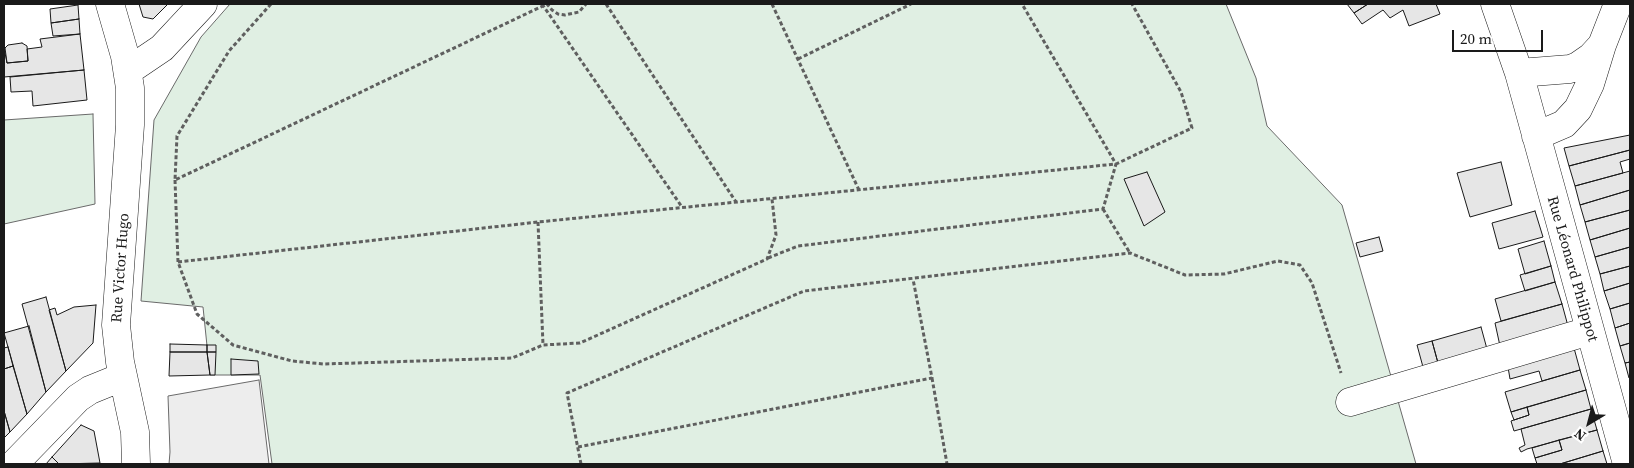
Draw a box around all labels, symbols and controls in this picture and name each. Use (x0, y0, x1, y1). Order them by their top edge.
scale bar (1454, 20, 1545, 52)
text: 20 m (1460, 28, 1492, 49)
street label: Rue Léonard Philippot (1543, 194, 1601, 344)
street label: Rue Victor Hugo (108, 213, 134, 323)
north arrow (1564, 398, 1614, 448)
text: N (1570, 424, 1590, 446)

